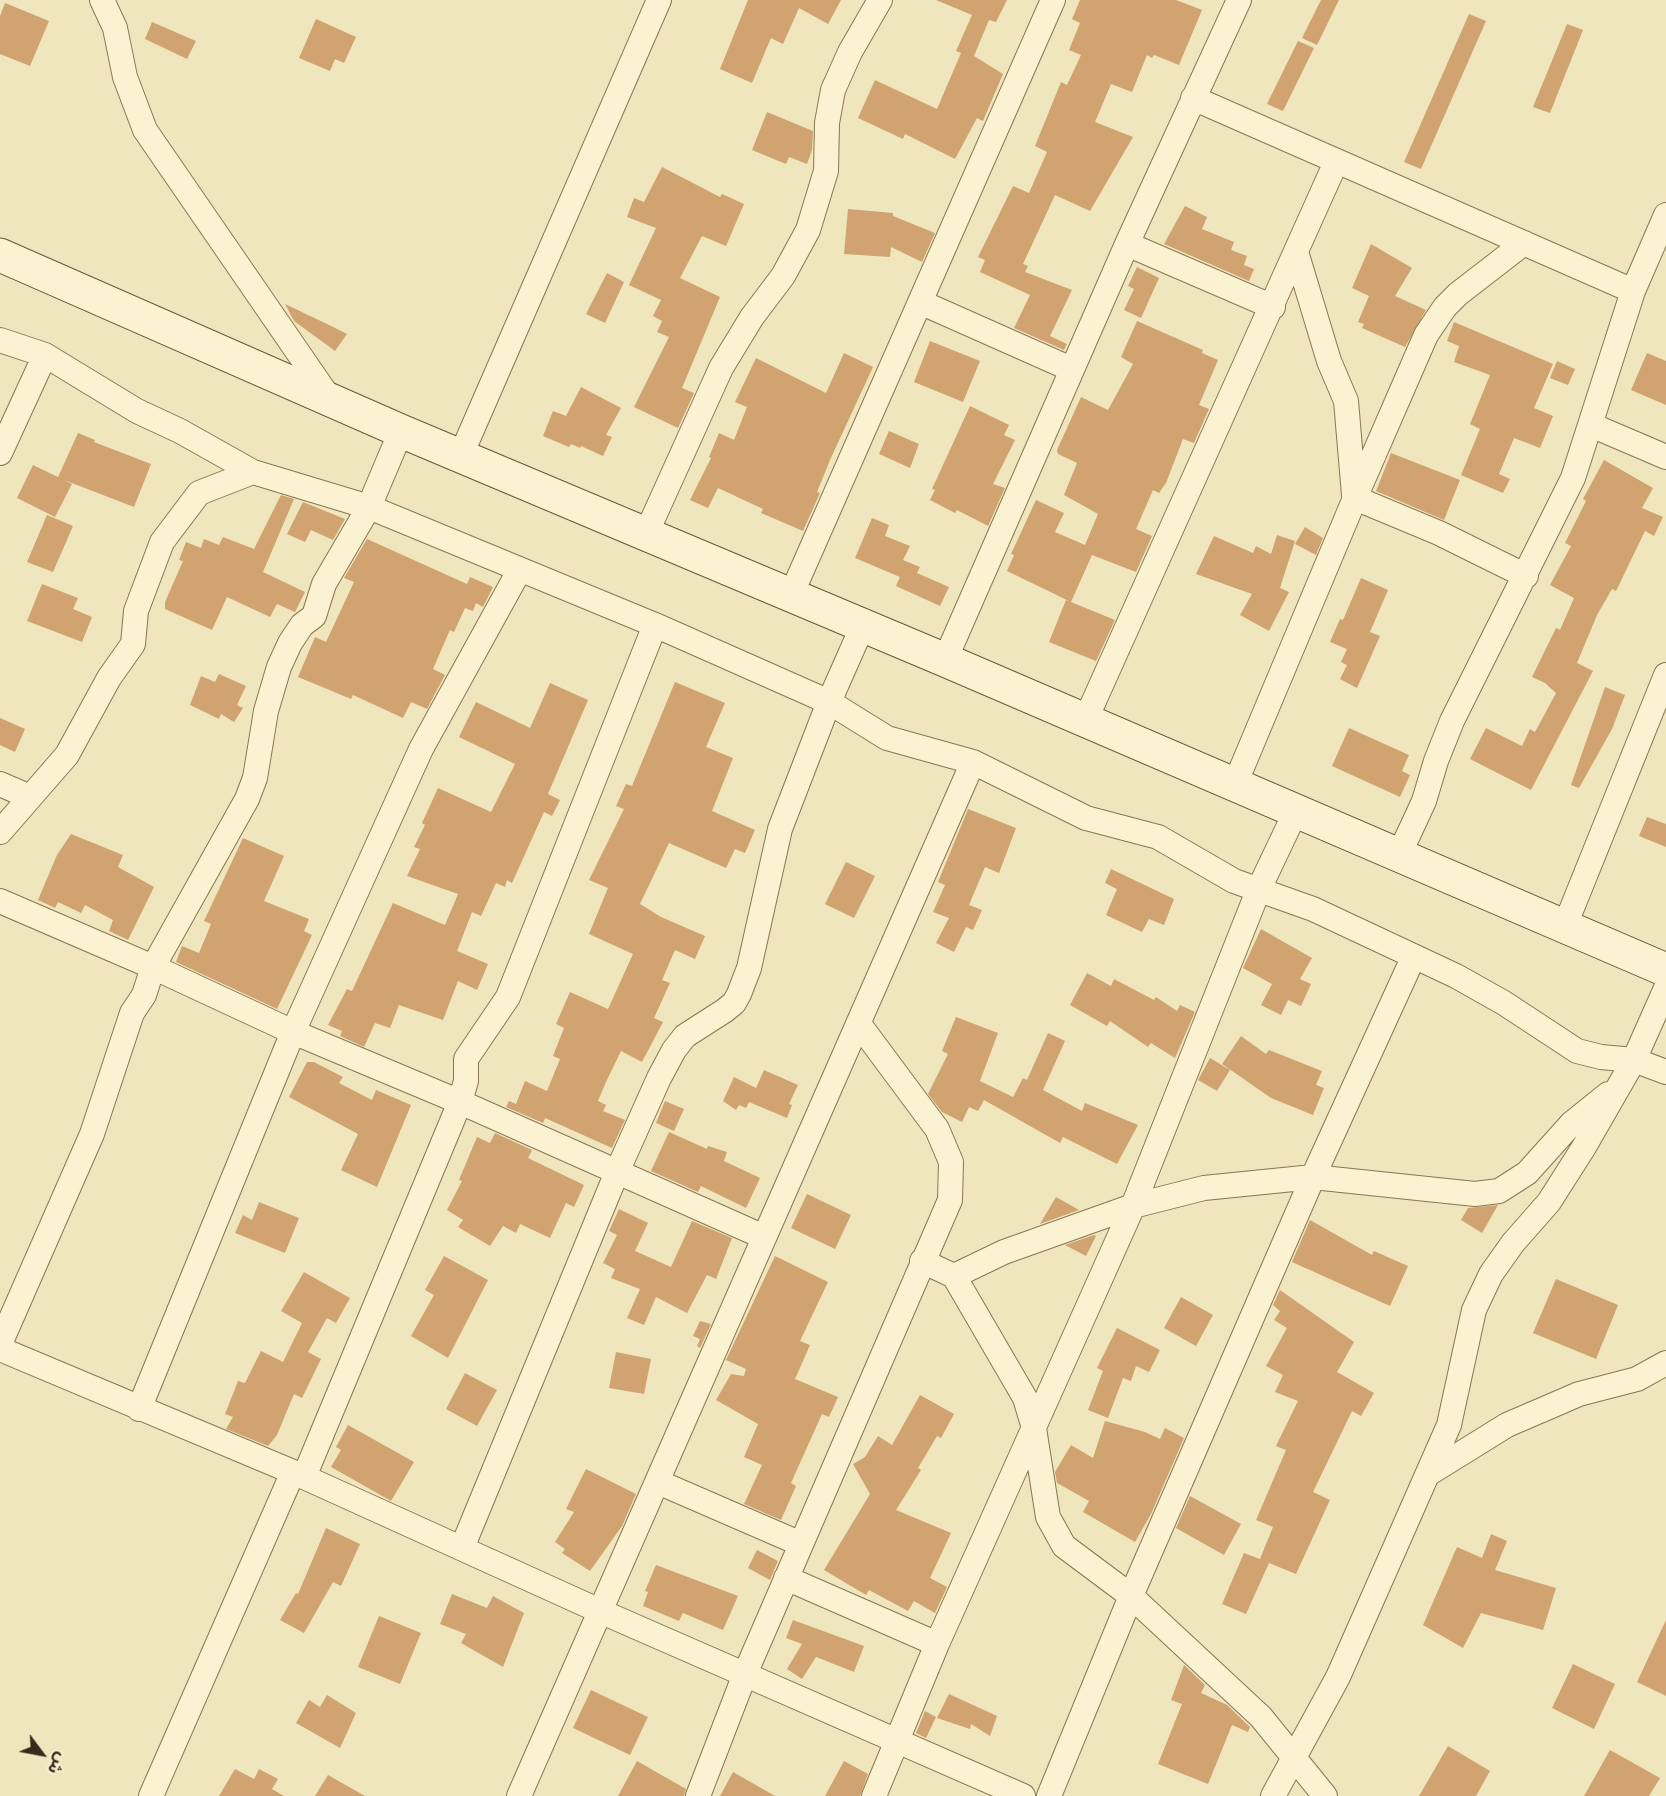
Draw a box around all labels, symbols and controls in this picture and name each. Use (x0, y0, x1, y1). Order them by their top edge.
north arrow (12, 1724, 72, 1784)
text: ش (44, 1749, 72, 1778)

